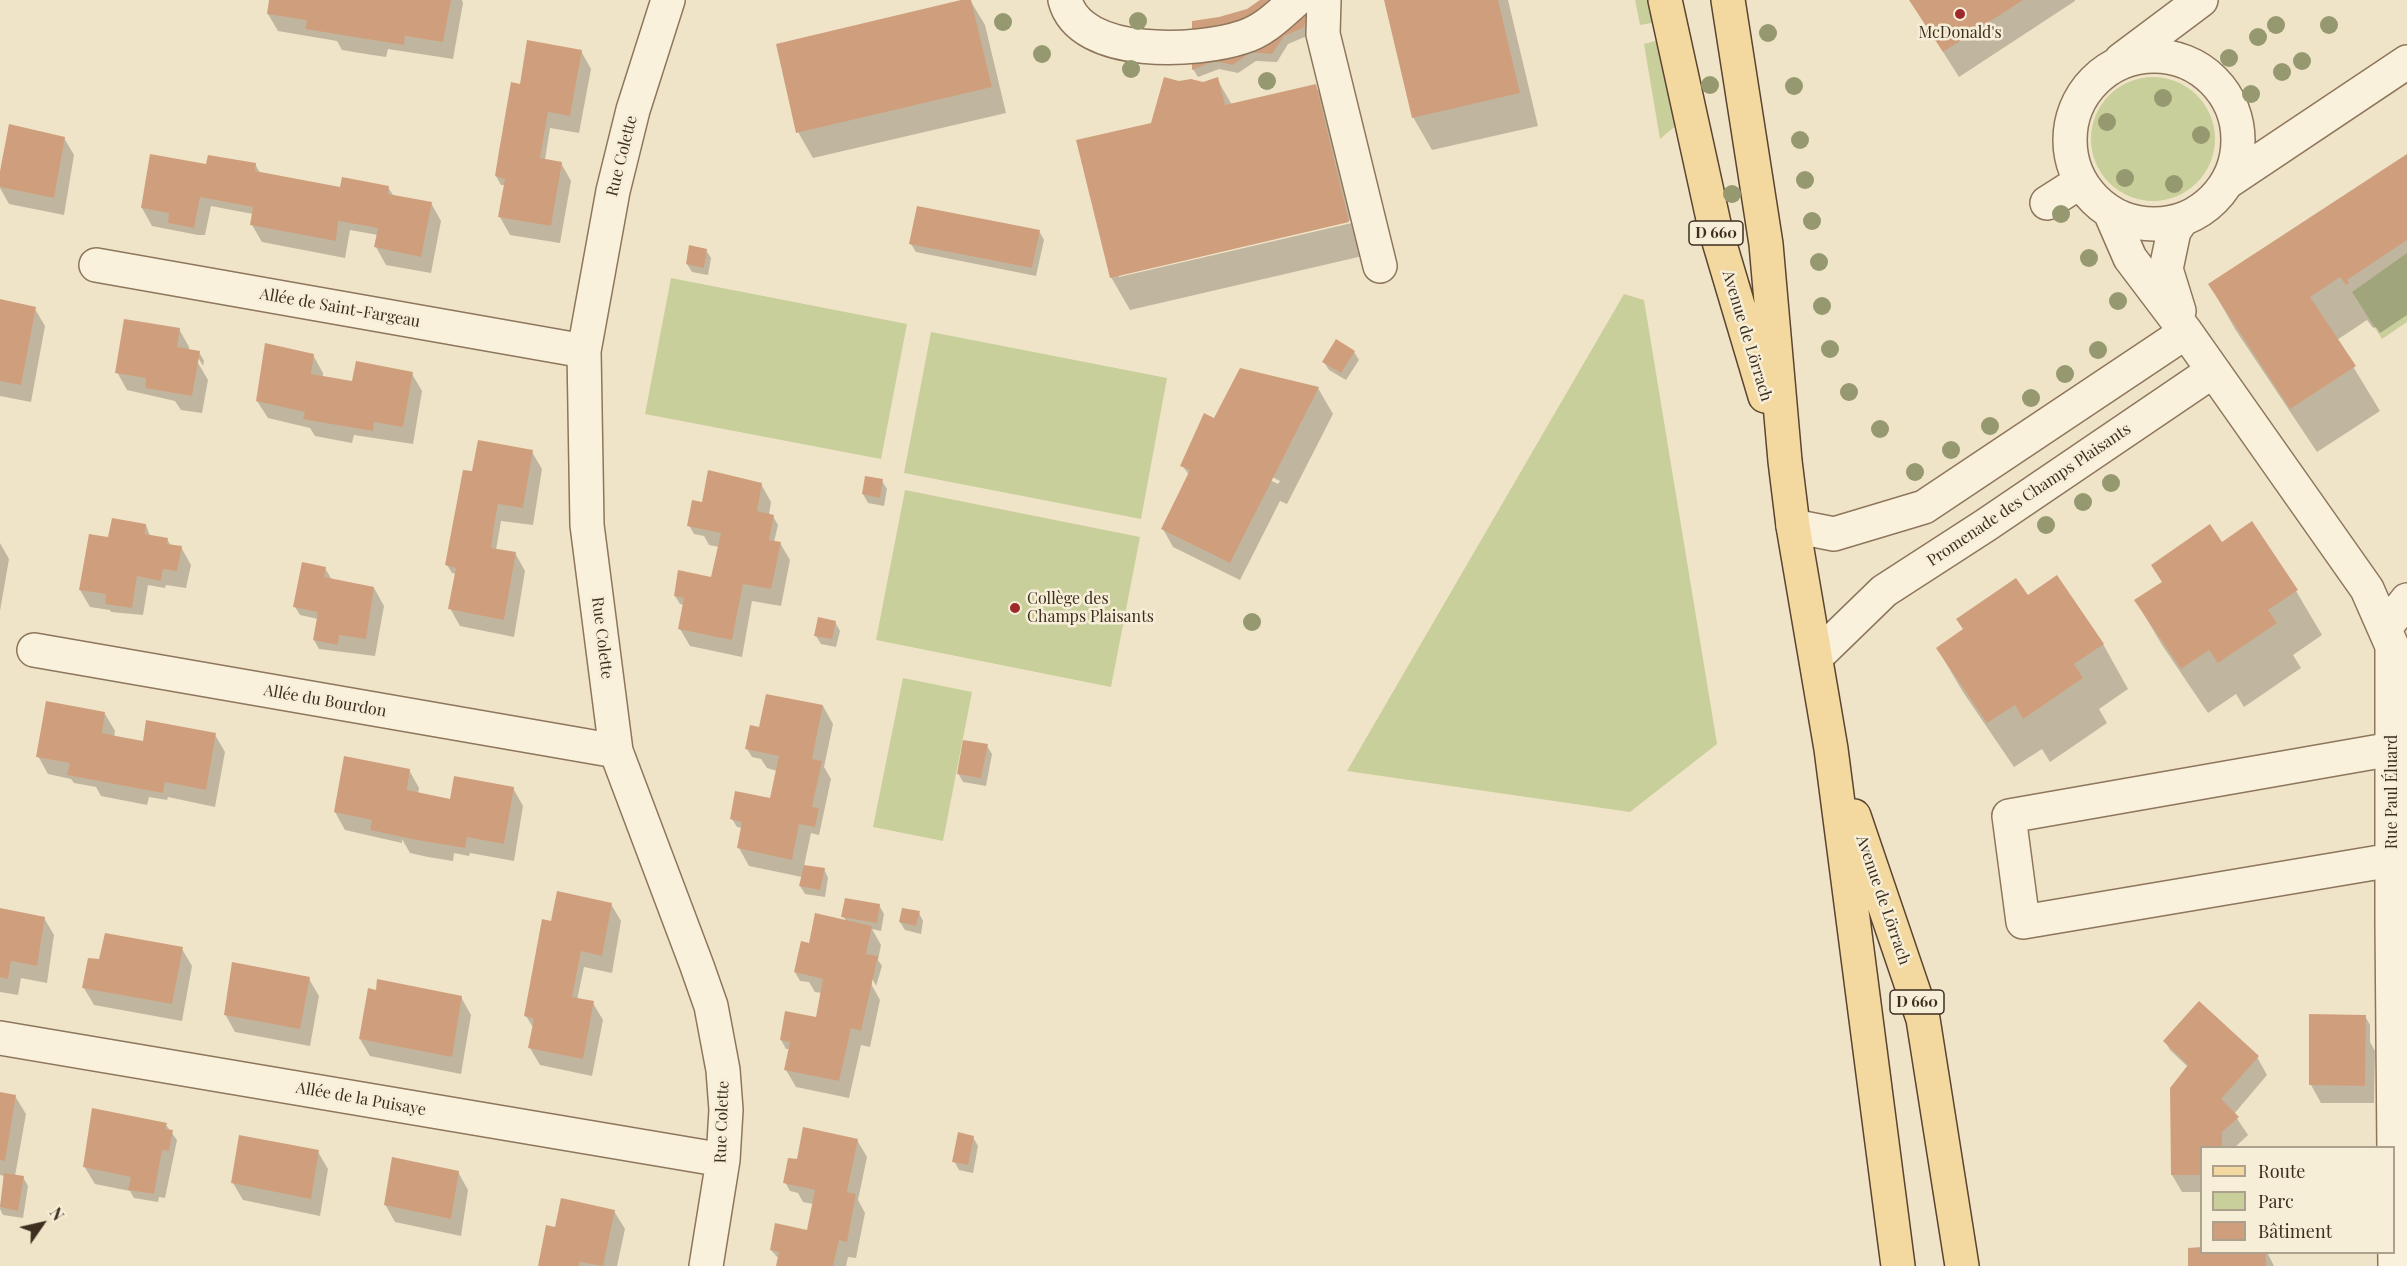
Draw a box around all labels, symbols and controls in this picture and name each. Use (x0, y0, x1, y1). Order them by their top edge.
marker: McDonald's (1953, 7, 1967, 21)
place label: McDonald's (1918, 23, 2002, 43)
street label: Rue Colette (603, 114, 641, 198)
road number: D 660 (1689, 221, 1743, 245)
street label: Avenue de Lörrach (1718, 268, 1776, 404)
street label: Allée de Saint-Fargeau (258, 284, 422, 332)
street label: Promenade des Champs Plaisants (1923, 419, 2135, 571)
place label: Collège des Champs Plaisants (1027, 589, 1154, 627)
street label: Rue Colette (587, 596, 617, 680)
marker: Collège des Champs Plaisants (1008, 601, 1022, 615)
street label: Allée du Bourdon (262, 681, 388, 721)
street label: Rue Paul Éluard (2382, 735, 2402, 849)
street label: Avenue de Lörrach (1852, 833, 1914, 967)
road number: D 660 (1890, 990, 1944, 1014)
street label: Allée de la Puisaye (295, 1078, 427, 1120)
street label: Rue Colette (711, 1080, 733, 1164)
legend (2200, 1146, 2395, 1254)
text: Route (2258, 1159, 2305, 1183)
text: Parc (2258, 1189, 2294, 1213)
north arrow (12, 1194, 72, 1254)
text: N (45, 1203, 69, 1224)
text: Bâtiment (2258, 1219, 2332, 1243)

